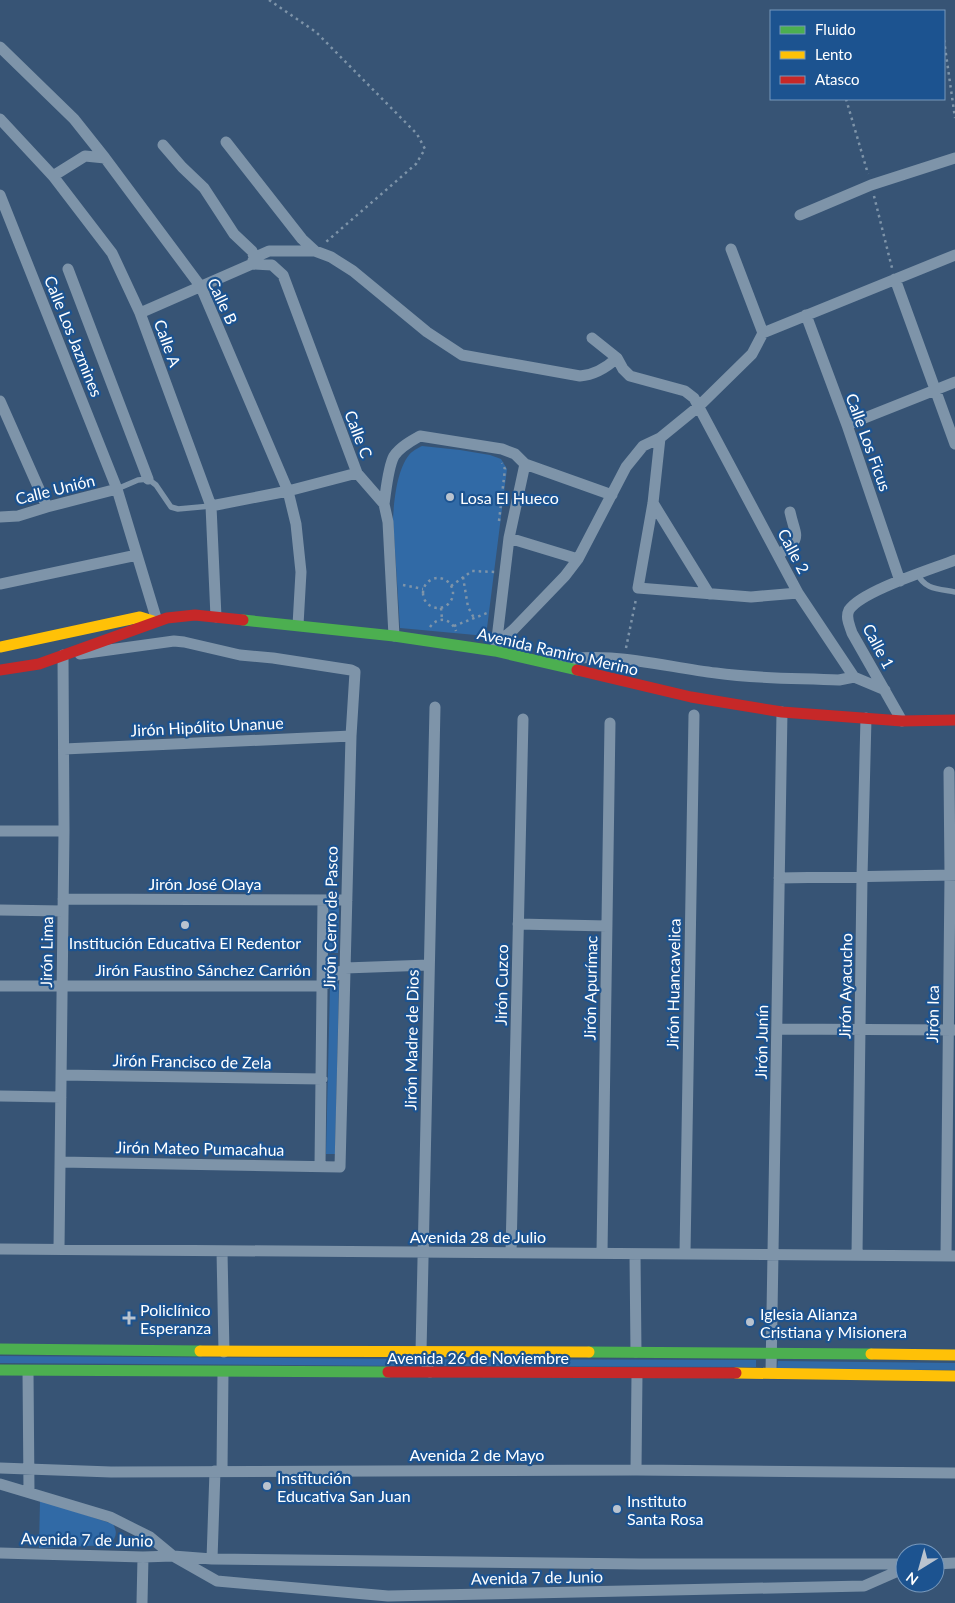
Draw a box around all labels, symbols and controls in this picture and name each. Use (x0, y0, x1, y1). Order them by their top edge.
legend (770, 10, 945, 100)
text: Fluido (815, 20, 856, 38)
text: Lento (815, 45, 852, 63)
text: Atasco (815, 70, 860, 88)
street label: Calle Los Jazmines (41, 273, 107, 399)
street label: Calle B (204, 275, 242, 327)
street label: Calle A (151, 317, 185, 369)
street label: Calle Los Ficus (842, 390, 896, 494)
street label: Calle C (341, 408, 377, 461)
street label: Calle Unión (13, 470, 97, 508)
place label: Losa El Hueco (460, 488, 559, 507)
marker: Losa El Hueco (444, 491, 456, 503)
street label: Calle 2 (774, 525, 814, 577)
street label: Calle 1 (859, 620, 899, 672)
street label: Avenida Ramiro Merino (476, 623, 640, 679)
street label: Jirón Hipólito Unanue (130, 713, 284, 739)
street label: Jirón Cerro de Pasco (319, 846, 341, 990)
street label: Jirón José Olaya (149, 874, 261, 893)
street label: Jirón Lima (36, 916, 56, 988)
street label: Jirón Huancavelica (662, 918, 684, 1050)
marker: Institución Educativa El Redentor (179, 919, 191, 931)
place label: Institución Educativa El Redentor (69, 933, 301, 952)
street label: Jirón Ayacucho (835, 933, 855, 1039)
street label: Jirón Apurímac (580, 935, 600, 1040)
street label: Jirón Cuzco (491, 944, 511, 1026)
street label: Jirón Faustino Sánchez Carrión (95, 960, 311, 979)
street label: Jirón Madre de Dios (400, 969, 422, 1111)
street label: Jirón Ica (922, 985, 942, 1043)
street label: Jirón Junín (751, 1004, 771, 1080)
street label: Jirón Francisco de Zela (112, 1050, 272, 1072)
street label: Jirón Mateo Pumacahua (115, 1137, 285, 1159)
street label: Avenida 28 de Julio (410, 1227, 546, 1246)
place label: Policlínico Esperanza (140, 1300, 211, 1337)
place label: Iglesia Alianza Cristiana y Misionera (760, 1304, 907, 1341)
marker: Policlínico Esperanza (122, 1311, 136, 1325)
marker: Iglesia Alianza Cristiana y Misionera (744, 1316, 756, 1328)
street label: Avenida 26 de Noviembre (387, 1348, 569, 1367)
street label: Avenida 2 de Mayo (410, 1445, 544, 1464)
place label: Institución Educativa San Juan (277, 1468, 411, 1505)
marker: Institución Educativa San Juan (261, 1480, 273, 1492)
place label: Instituto Santa Rosa (627, 1491, 704, 1528)
marker: Instituto Santa Rosa (611, 1503, 623, 1515)
street label: Avenida 7 de Junio (21, 1528, 153, 1550)
north arrow (895, 1543, 945, 1593)
street label: Avenida 7 de Junio (471, 1566, 603, 1588)
text: N (902, 1569, 921, 1589)

